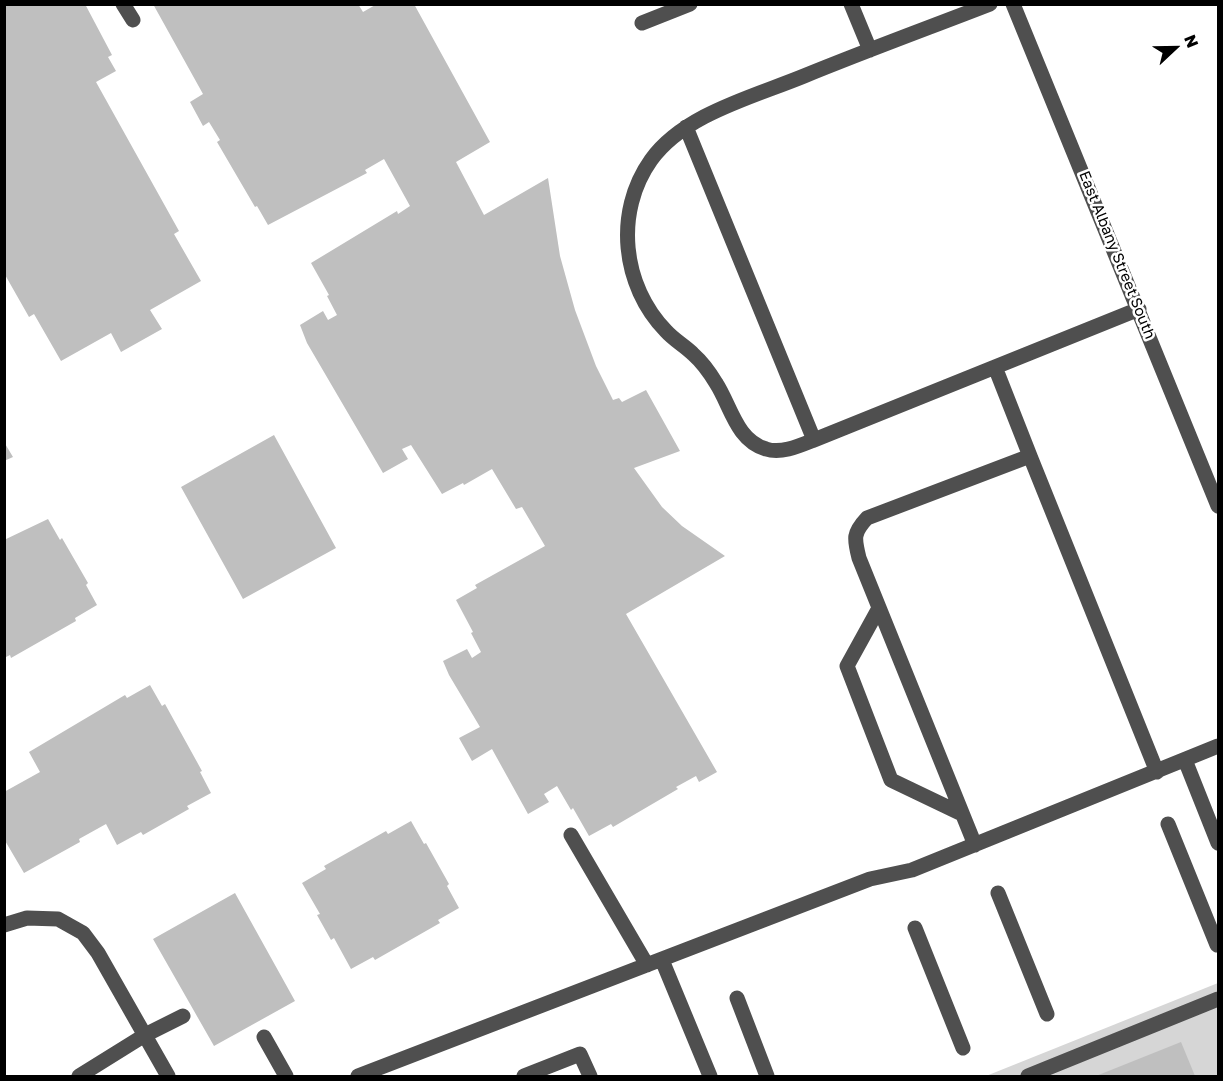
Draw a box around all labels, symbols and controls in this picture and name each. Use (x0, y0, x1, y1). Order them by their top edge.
north arrow (1145, 18, 1205, 78)
text: N (1180, 32, 1203, 51)
street label: East Albany Street South (1075, 168, 1159, 342)

